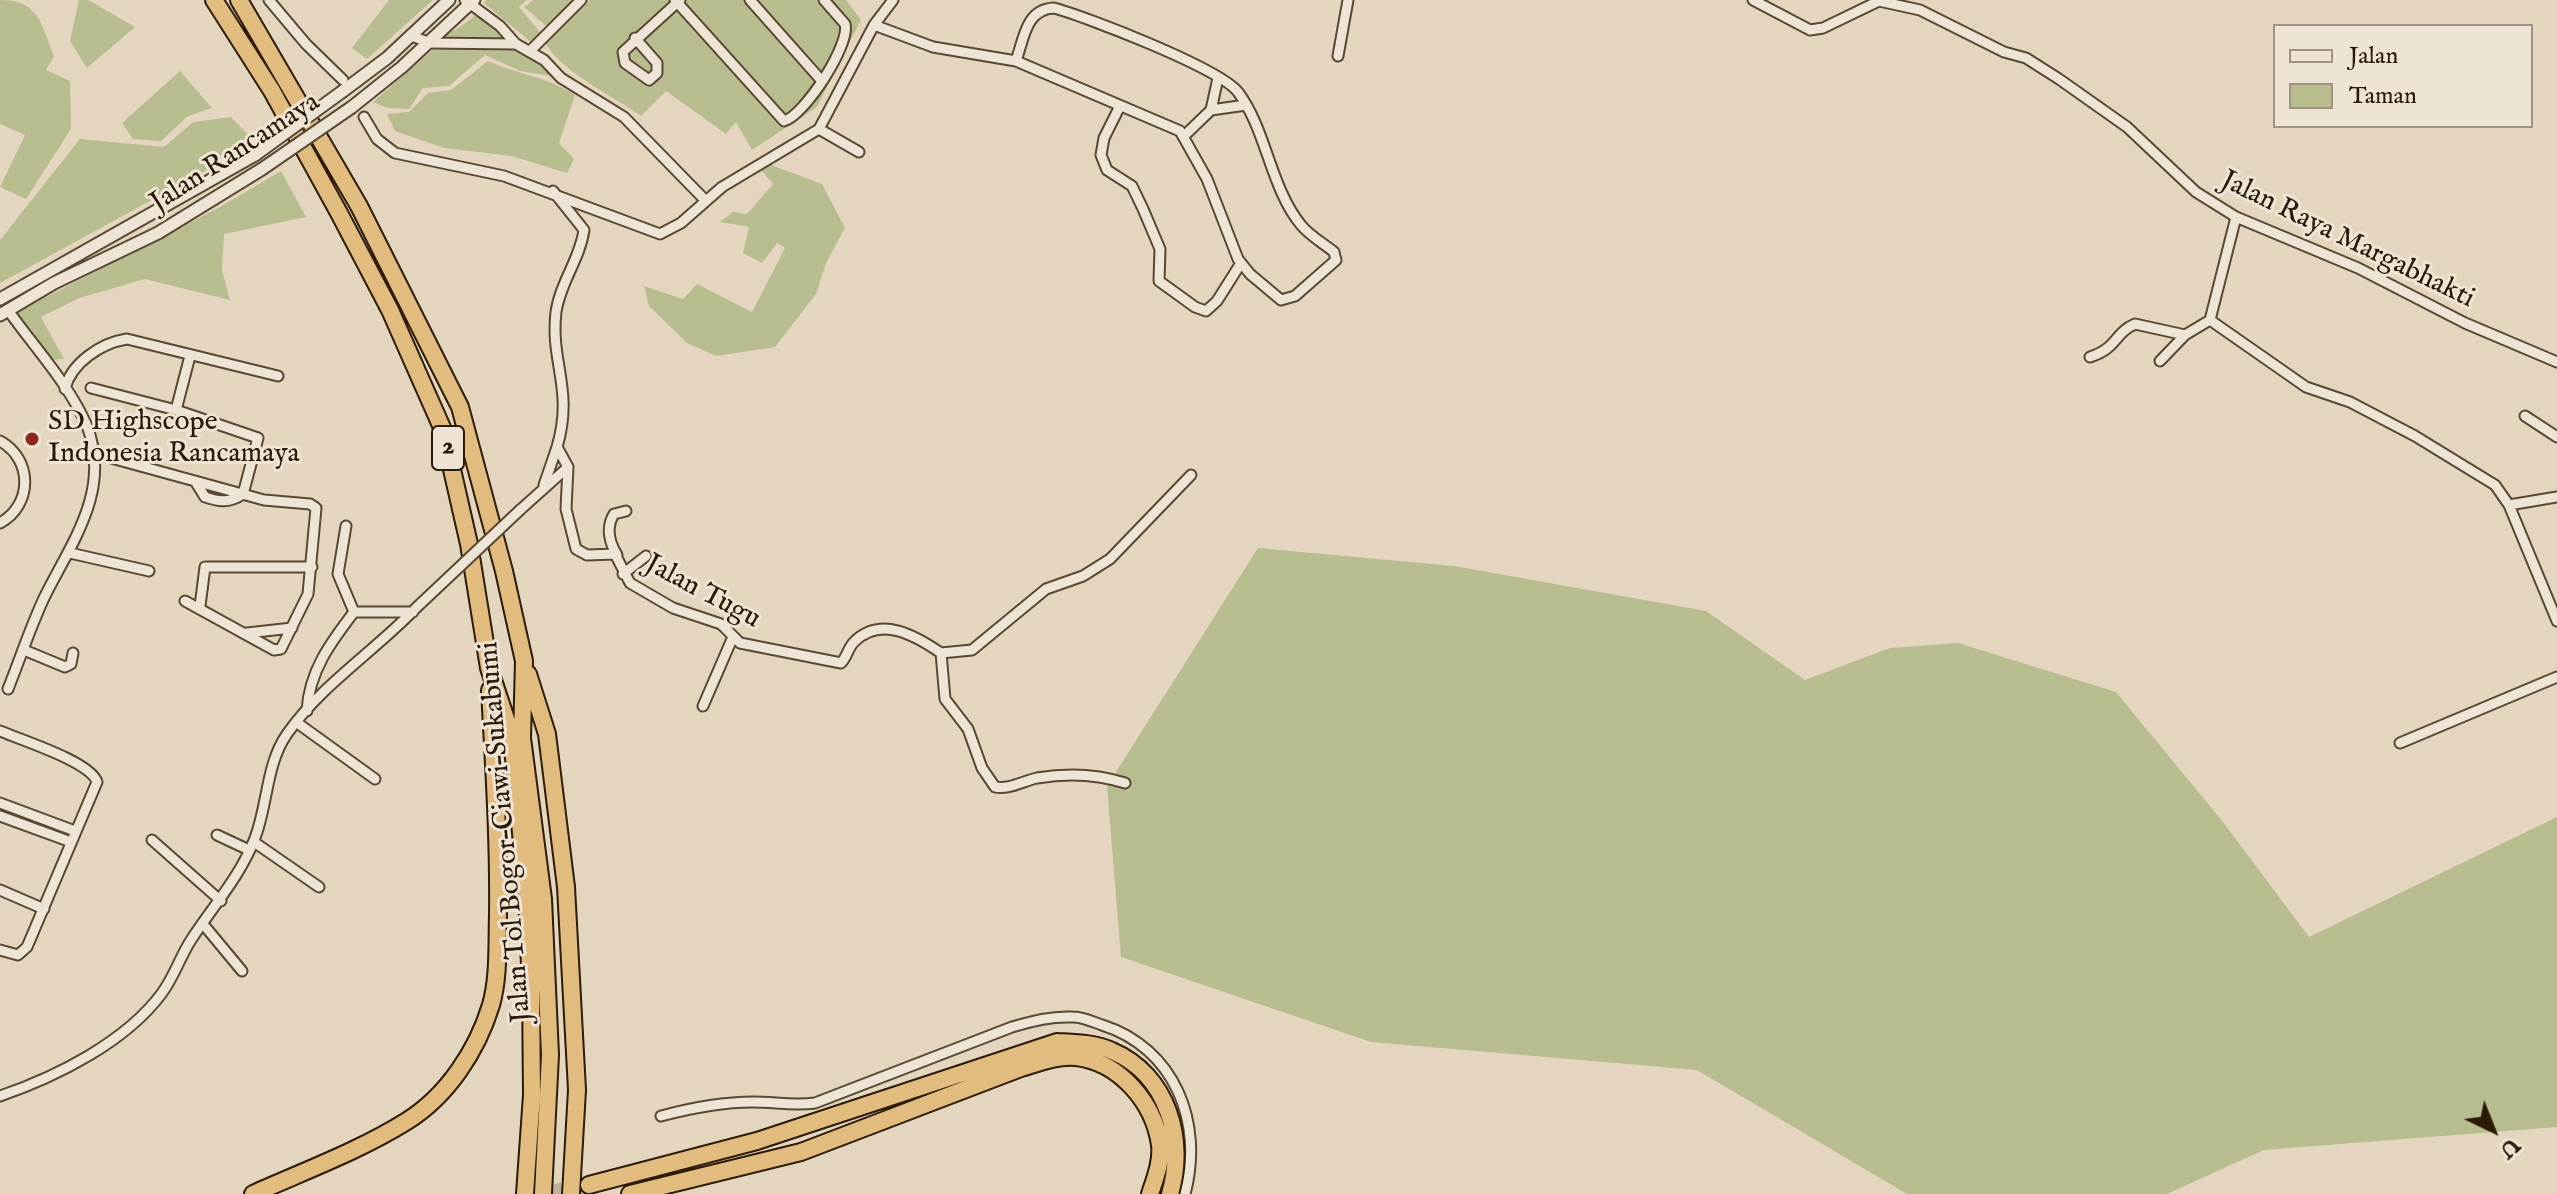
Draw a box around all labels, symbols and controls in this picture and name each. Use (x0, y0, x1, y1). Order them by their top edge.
legend (2273, 24, 2533, 128)
text: Jalan (2349, 41, 2398, 72)
text: Taman (2349, 81, 2417, 112)
street label: Jalan Rancamaya (145, 87, 327, 221)
street label: Jalan Raya Margabhakti (2215, 165, 2479, 317)
place label: SD Highscope Indonesia Rancamaya (48, 406, 300, 472)
road number: 2 (432, 426, 464, 470)
marker: SD Highscope Indonesia Rancamaya (23, 430, 41, 448)
street label: Jalan Tugu (639, 549, 765, 637)
street label: Jalan Tol Bogor–Ciawi–Sukabumi (474, 640, 540, 1024)
north arrow (2453, 1090, 2533, 1170)
text: U (2493, 1131, 2526, 1164)

